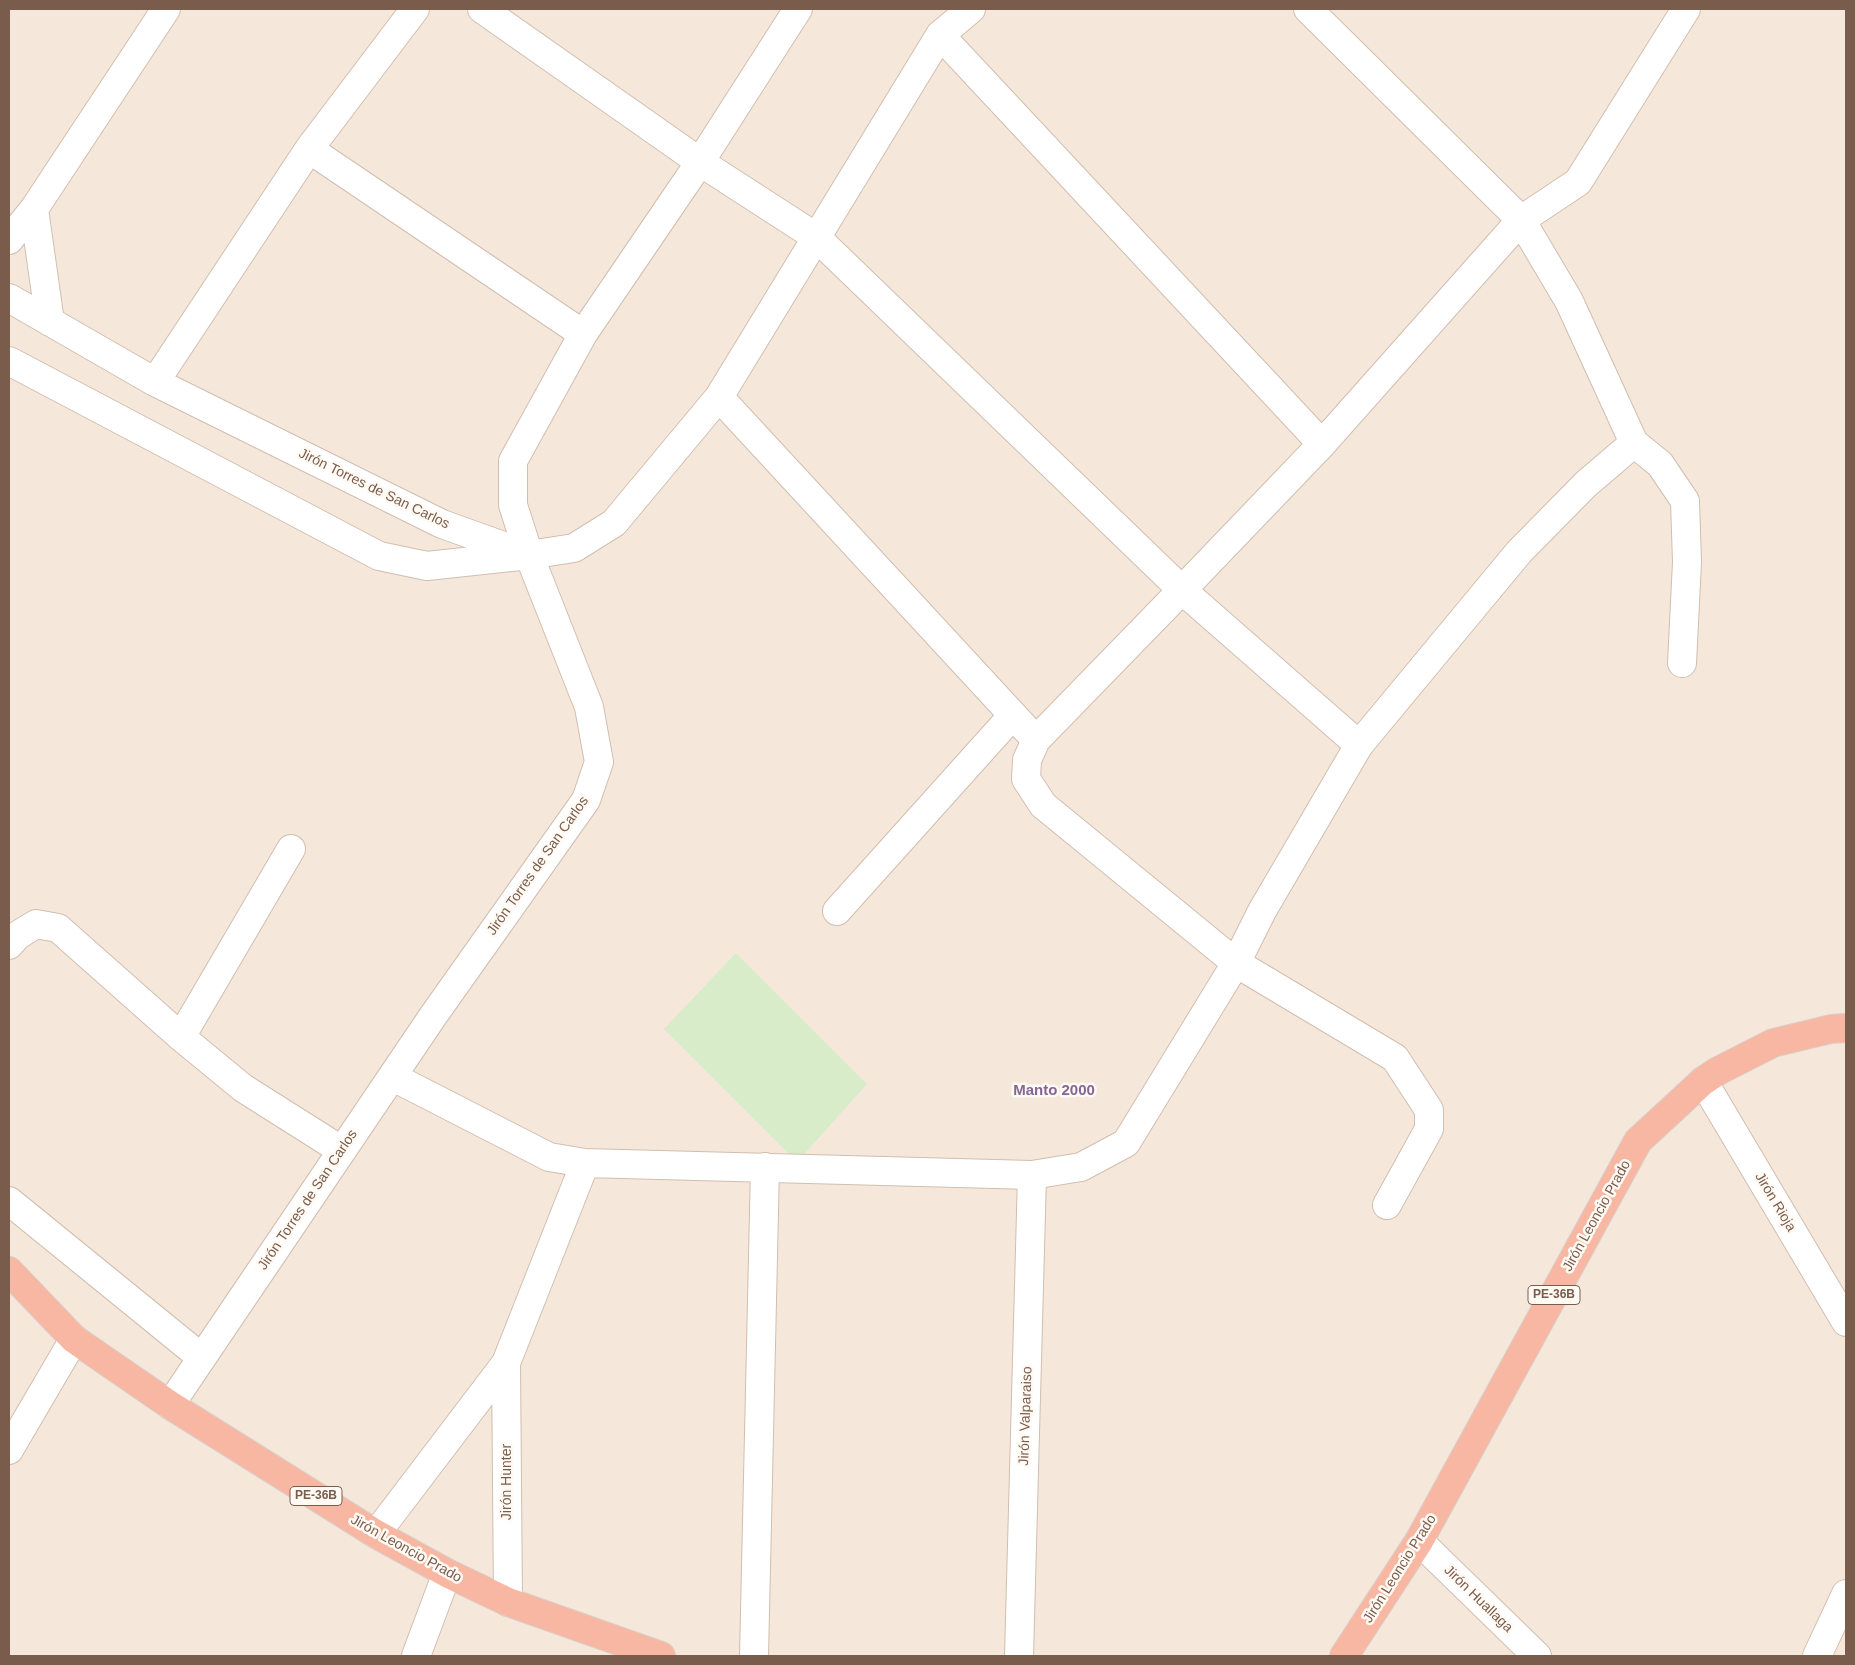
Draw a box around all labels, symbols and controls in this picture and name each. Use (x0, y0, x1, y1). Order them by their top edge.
street label: Jirón Torres de San Carlos (296, 445, 452, 533)
street label: Jirón Torres de San Carlos (484, 793, 592, 939)
district label: Manto 2000 (1013, 1082, 1095, 1100)
street label: Jirón Torres de San Carlos (255, 1127, 361, 1273)
street label: Jirón Leoncio Prado (1559, 1157, 1635, 1275)
street label: Jirón Rioja (1751, 1169, 1799, 1235)
road number: PE-36B (1528, 1286, 1580, 1304)
street label: Jirón Valparaiso (1016, 1366, 1036, 1466)
street label: Jirón Hunter (499, 1444, 515, 1520)
road number: PE-36B (290, 1486, 342, 1505)
street label: Jirón Leoncio Prado (347, 1511, 465, 1587)
street label: Jirón Leoncio Prado (1360, 1512, 1440, 1626)
street label: Jirón Huallaga (1440, 1562, 1516, 1636)

